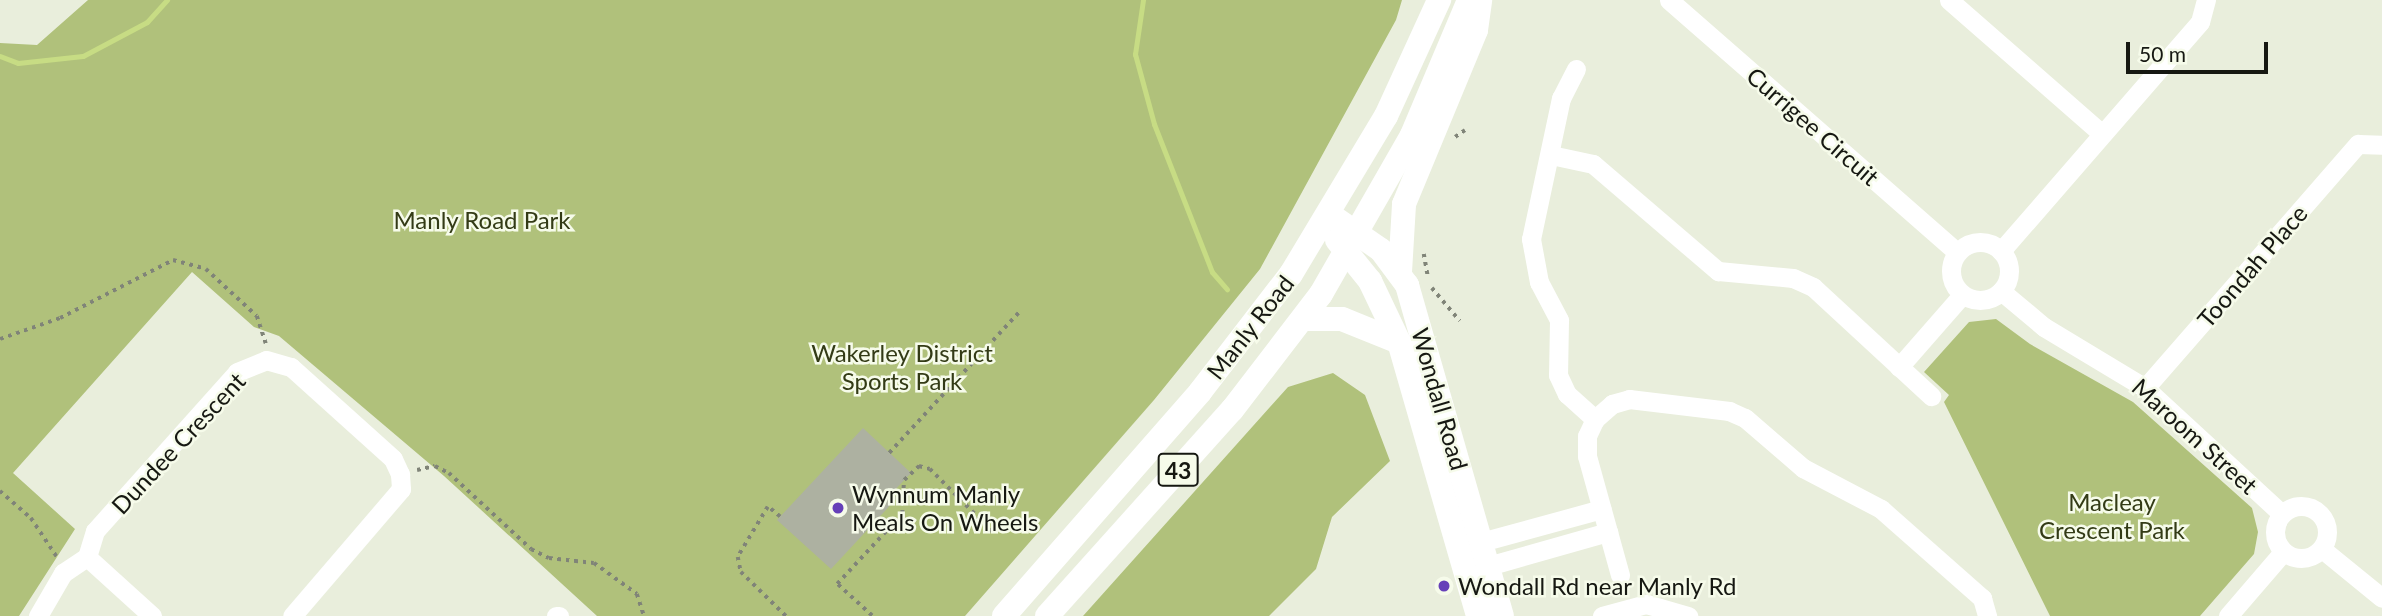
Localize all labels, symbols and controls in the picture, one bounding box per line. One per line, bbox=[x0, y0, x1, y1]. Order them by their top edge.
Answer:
scale bar bbox=[2130, 28, 2272, 72]
text: 50 m bbox=[2139, 41, 2186, 66]
street label: Currigee Circuit bbox=[1741, 61, 1885, 191]
street label: Toondah Place bbox=[2191, 199, 2313, 333]
park label: Manly Road Park bbox=[393, 206, 571, 234]
street label: Manly Road bbox=[1200, 269, 1300, 385]
street label: Wondall Road bbox=[1406, 325, 1474, 473]
park label: Wakerley District Sports Park bbox=[811, 339, 993, 395]
street label: Dundee Crescent bbox=[105, 366, 251, 520]
street label: Maroom Street bbox=[2127, 372, 2263, 500]
road number: 43 bbox=[1157, 450, 1199, 490]
place label: Wynnum Manly Meals On Wheels bbox=[852, 480, 1039, 536]
park label: Macleay Crescent Park bbox=[2039, 488, 2185, 544]
marker: Wynnum Manly Meals On Wheels bbox=[830, 500, 846, 516]
place label: Wondall Rd near Manly Rd bbox=[1458, 572, 1737, 600]
marker: Wondall Rd near Manly Rd bbox=[1436, 578, 1452, 594]

